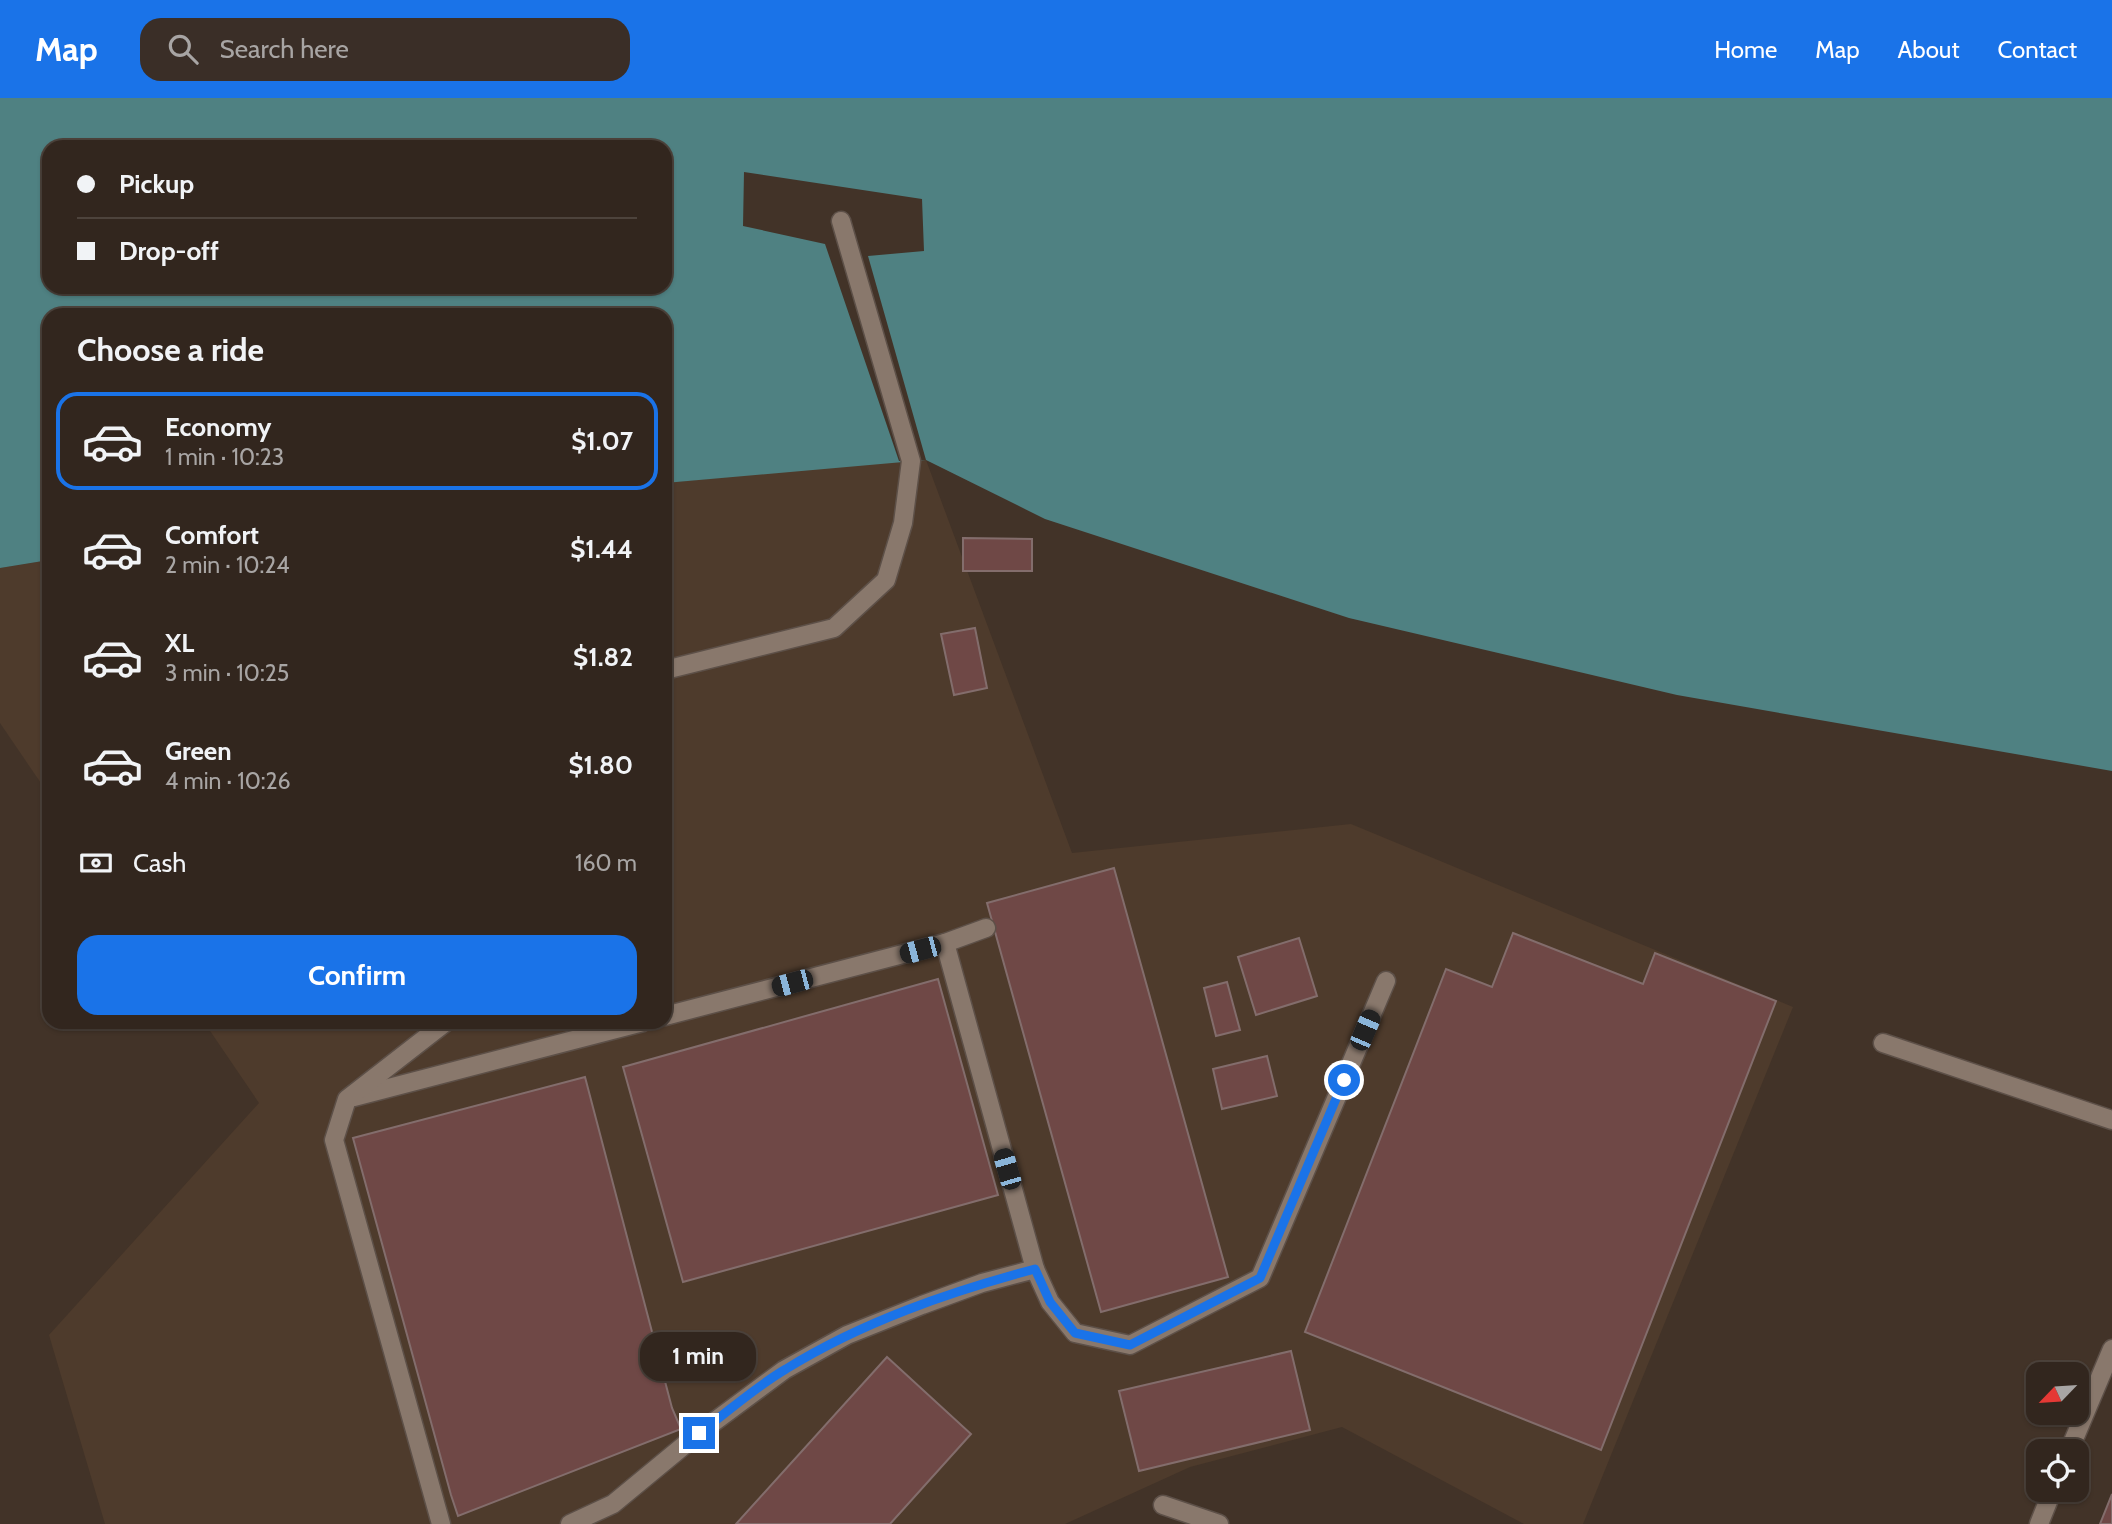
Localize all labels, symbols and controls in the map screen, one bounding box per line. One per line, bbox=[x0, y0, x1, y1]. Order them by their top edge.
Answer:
search box bbox=[140, 18, 630, 81]
text: Map bbox=[35, 29, 98, 69]
icon: search bbox=[164, 30, 202, 68]
text: Search here bbox=[220, 33, 349, 65]
text: Home bbox=[1714, 35, 1777, 64]
text: Map bbox=[1815, 35, 1860, 64]
text: About bbox=[1898, 35, 1960, 64]
text: Contact bbox=[1998, 35, 2077, 64]
text: Pickup bbox=[119, 168, 194, 200]
text: Drop-off bbox=[119, 235, 219, 267]
text: Choose a ride bbox=[77, 330, 264, 369]
icon: car bbox=[81, 410, 144, 473]
text: Economy bbox=[165, 411, 271, 443]
text: $1.07 bbox=[571, 425, 633, 457]
text: 1 min · 10:23 bbox=[165, 443, 284, 471]
icon: car bbox=[81, 518, 144, 581]
text: Comfort bbox=[165, 519, 259, 551]
text: $1.44 bbox=[570, 533, 633, 565]
text: 2 min · 10:24 bbox=[165, 551, 290, 579]
icon: car bbox=[81, 626, 144, 689]
text: XL bbox=[165, 627, 194, 659]
text: $1.82 bbox=[573, 641, 633, 673]
text: 3 min · 10:25 bbox=[165, 659, 289, 687]
icon: car bbox=[81, 734, 144, 797]
text: Green bbox=[165, 735, 232, 767]
text: $1.80 bbox=[568, 749, 633, 781]
text: 4 min · 10:26 bbox=[165, 767, 291, 795]
icon: cash bbox=[77, 844, 115, 882]
text: Cash bbox=[133, 847, 186, 879]
text: 160 m bbox=[575, 849, 637, 877]
car bbox=[897, 934, 944, 966]
button: Confirm bbox=[77, 935, 637, 1015]
car bbox=[769, 967, 816, 999]
car bbox=[1348, 1007, 1383, 1053]
route start bbox=[1328, 1064, 1360, 1096]
car bbox=[992, 1146, 1023, 1192]
callout: 1 min bbox=[641, 1332, 757, 1380]
text: 1 min bbox=[672, 1342, 724, 1370]
north arrow bbox=[2026, 1362, 2090, 1424]
map controls bbox=[2026, 1362, 2089, 1502]
route end bbox=[683, 1417, 715, 1449]
button: locate bbox=[2026, 1439, 2089, 1502]

